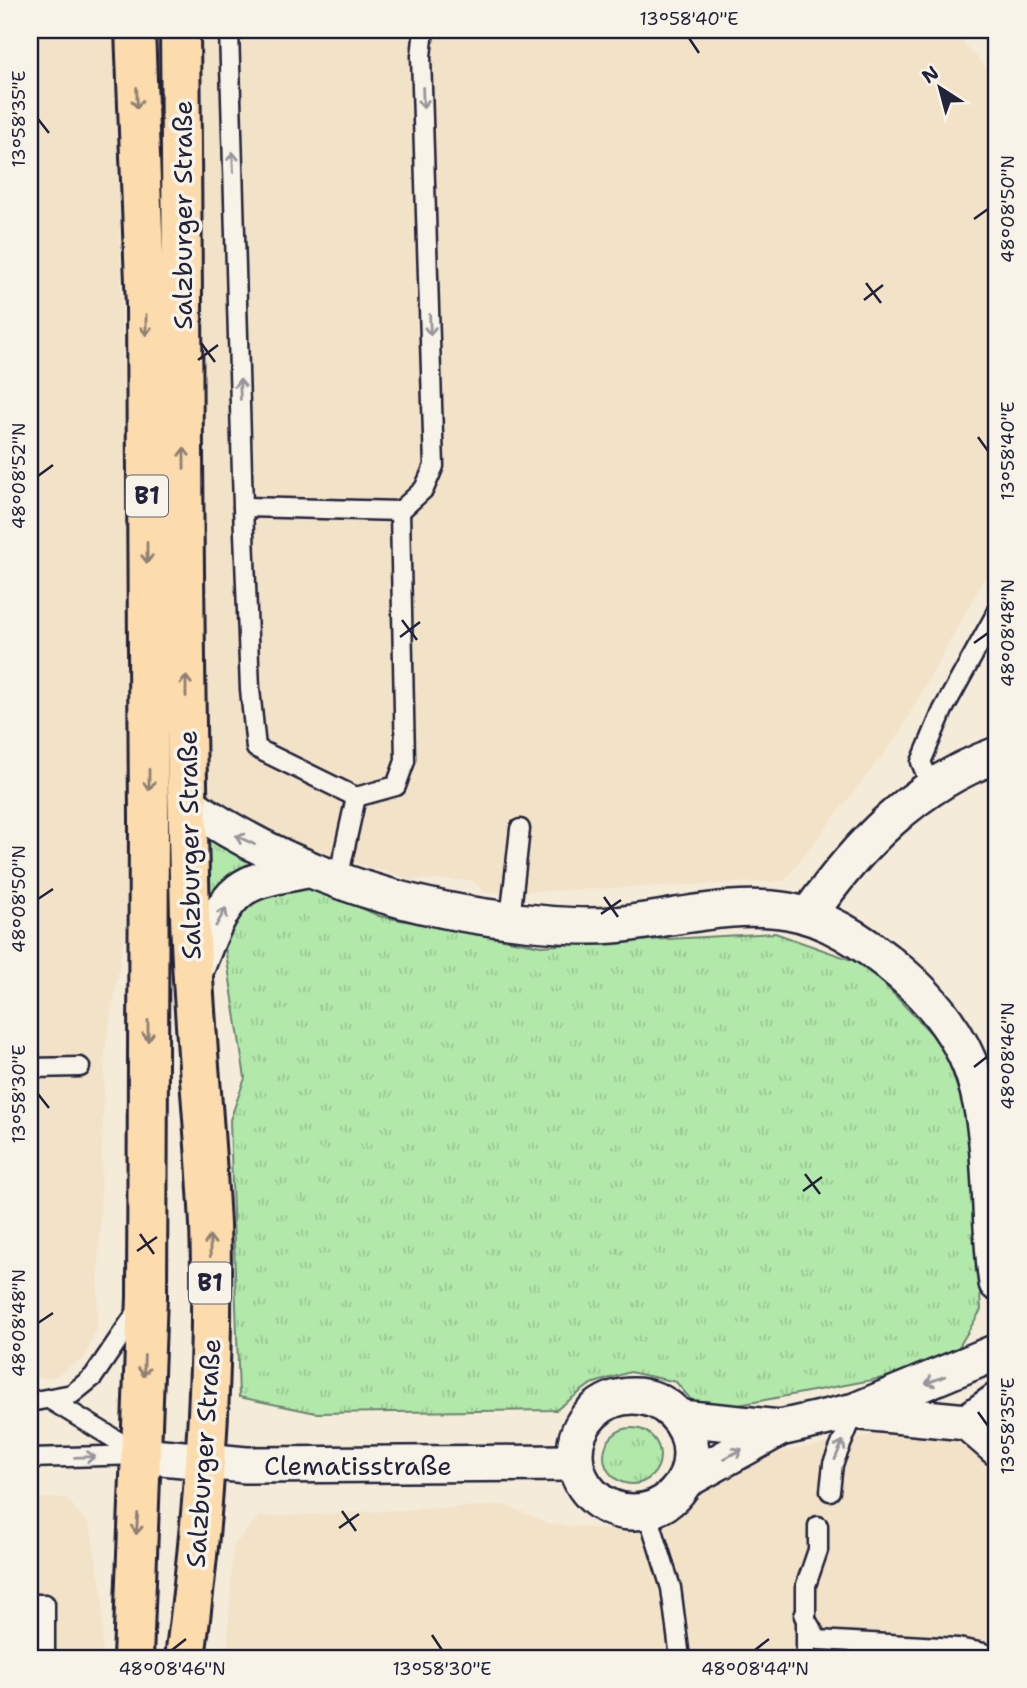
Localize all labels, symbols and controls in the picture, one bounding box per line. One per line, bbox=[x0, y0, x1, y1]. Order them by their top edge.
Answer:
text: 13°58'40"E bbox=[639, 7, 739, 31]
north arrow bbox=[904, 52, 974, 122]
text: N bbox=[917, 60, 944, 89]
text: 13°58'35"E bbox=[7, 70, 31, 168]
one-way arrow bbox=[131, 86, 144, 109]
one-way arrow bbox=[416, 86, 429, 109]
street label: Salzburger Straße bbox=[165, 100, 200, 330]
one-way arrow bbox=[226, 151, 239, 174]
text: 48°08'50"N bbox=[996, 155, 1020, 263]
one-way arrow bbox=[139, 314, 153, 337]
one-way arrow bbox=[423, 314, 436, 337]
one-way arrow bbox=[233, 378, 246, 401]
text: 13°58'40"E bbox=[996, 401, 1020, 501]
text: 48°08'52"N bbox=[7, 423, 31, 529]
one-way arrow bbox=[177, 447, 191, 470]
road number: B1 bbox=[126, 476, 168, 516]
one-way arrow bbox=[140, 541, 154, 564]
text: 48°08'48"N bbox=[996, 579, 1020, 687]
one-way arrow bbox=[179, 675, 193, 698]
street label: Salzburger Straße bbox=[169, 730, 209, 960]
one-way arrow bbox=[142, 769, 156, 792]
one-way arrow bbox=[235, 833, 256, 846]
text: 48°08'50"N bbox=[7, 845, 31, 953]
one-way arrow bbox=[215, 907, 228, 928]
text: 48°08'46"N bbox=[996, 1002, 1020, 1110]
one-way arrow bbox=[141, 1020, 155, 1043]
text: 13°58'30"E bbox=[7, 1044, 31, 1144]
one-way arrow bbox=[203, 1235, 217, 1258]
road number: B1 bbox=[189, 1262, 231, 1303]
text: 48°08'48"N bbox=[7, 1269, 31, 1377]
street label: Salzburger Straße bbox=[178, 1337, 228, 1569]
one-way arrow bbox=[138, 1354, 151, 1377]
one-way arrow bbox=[925, 1374, 946, 1387]
text: 13°58'35"E bbox=[996, 1377, 1020, 1475]
one-way arrow bbox=[833, 1440, 846, 1461]
one-way arrow bbox=[722, 1447, 743, 1460]
street label: Clematisstraße bbox=[264, 1448, 452, 1483]
one-way arrow bbox=[74, 1450, 97, 1463]
one-way arrow bbox=[130, 1512, 143, 1534]
text: 48°08'46"N bbox=[118, 1657, 226, 1681]
text: 13°58'30"E bbox=[392, 1657, 492, 1681]
text: 48°08'44"N bbox=[701, 1657, 809, 1681]

